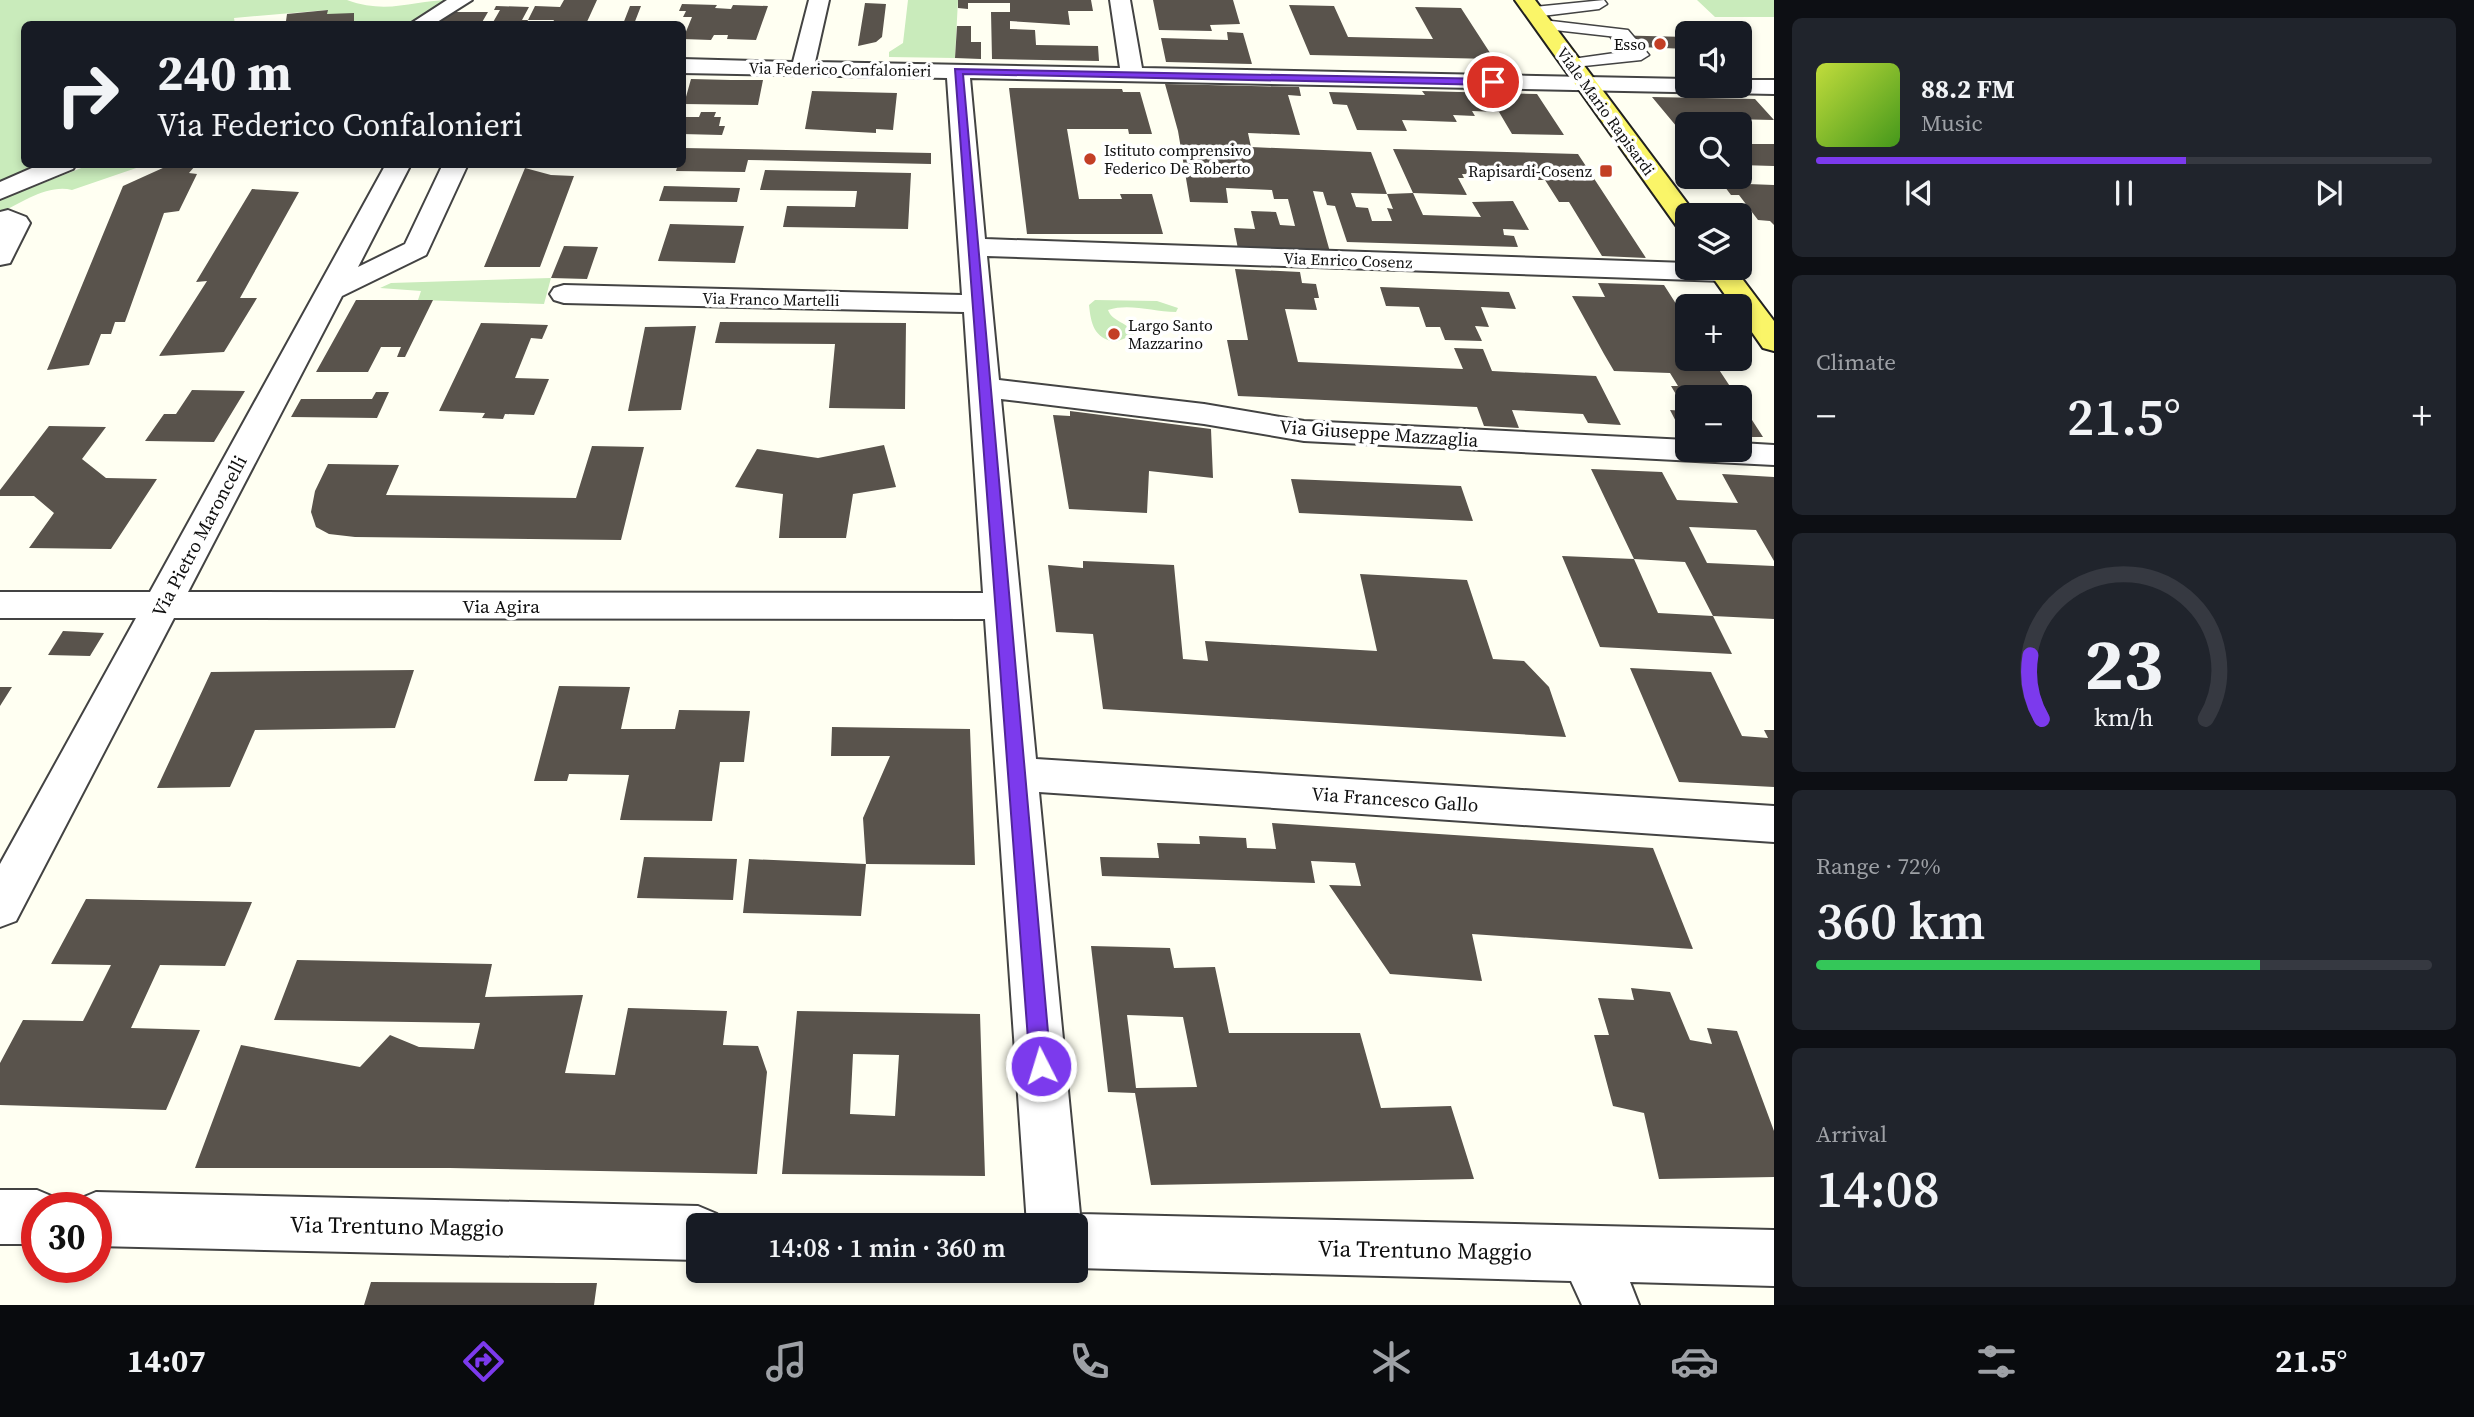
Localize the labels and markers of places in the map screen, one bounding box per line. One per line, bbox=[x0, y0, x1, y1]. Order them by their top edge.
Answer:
place label: Esso bbox=[1614, 33, 1646, 55]
marker: Esso bbox=[1652, 36, 1668, 52]
pin bbox=[1463, 52, 1523, 112]
place label: Istituto comprensivo Federico De Roberto bbox=[1104, 139, 1252, 179]
marker: Istituto comprensivo Federico De Roberto bbox=[1082, 151, 1098, 167]
place label: Rapisardi-Cosenz bbox=[1468, 160, 1592, 182]
marker: Rapisardi-Cosenz bbox=[1598, 163, 1614, 179]
place label: Largo Santo Mazzarino bbox=[1128, 314, 1213, 354]
marker: Largo Santo Mazzarino bbox=[1106, 326, 1122, 342]

